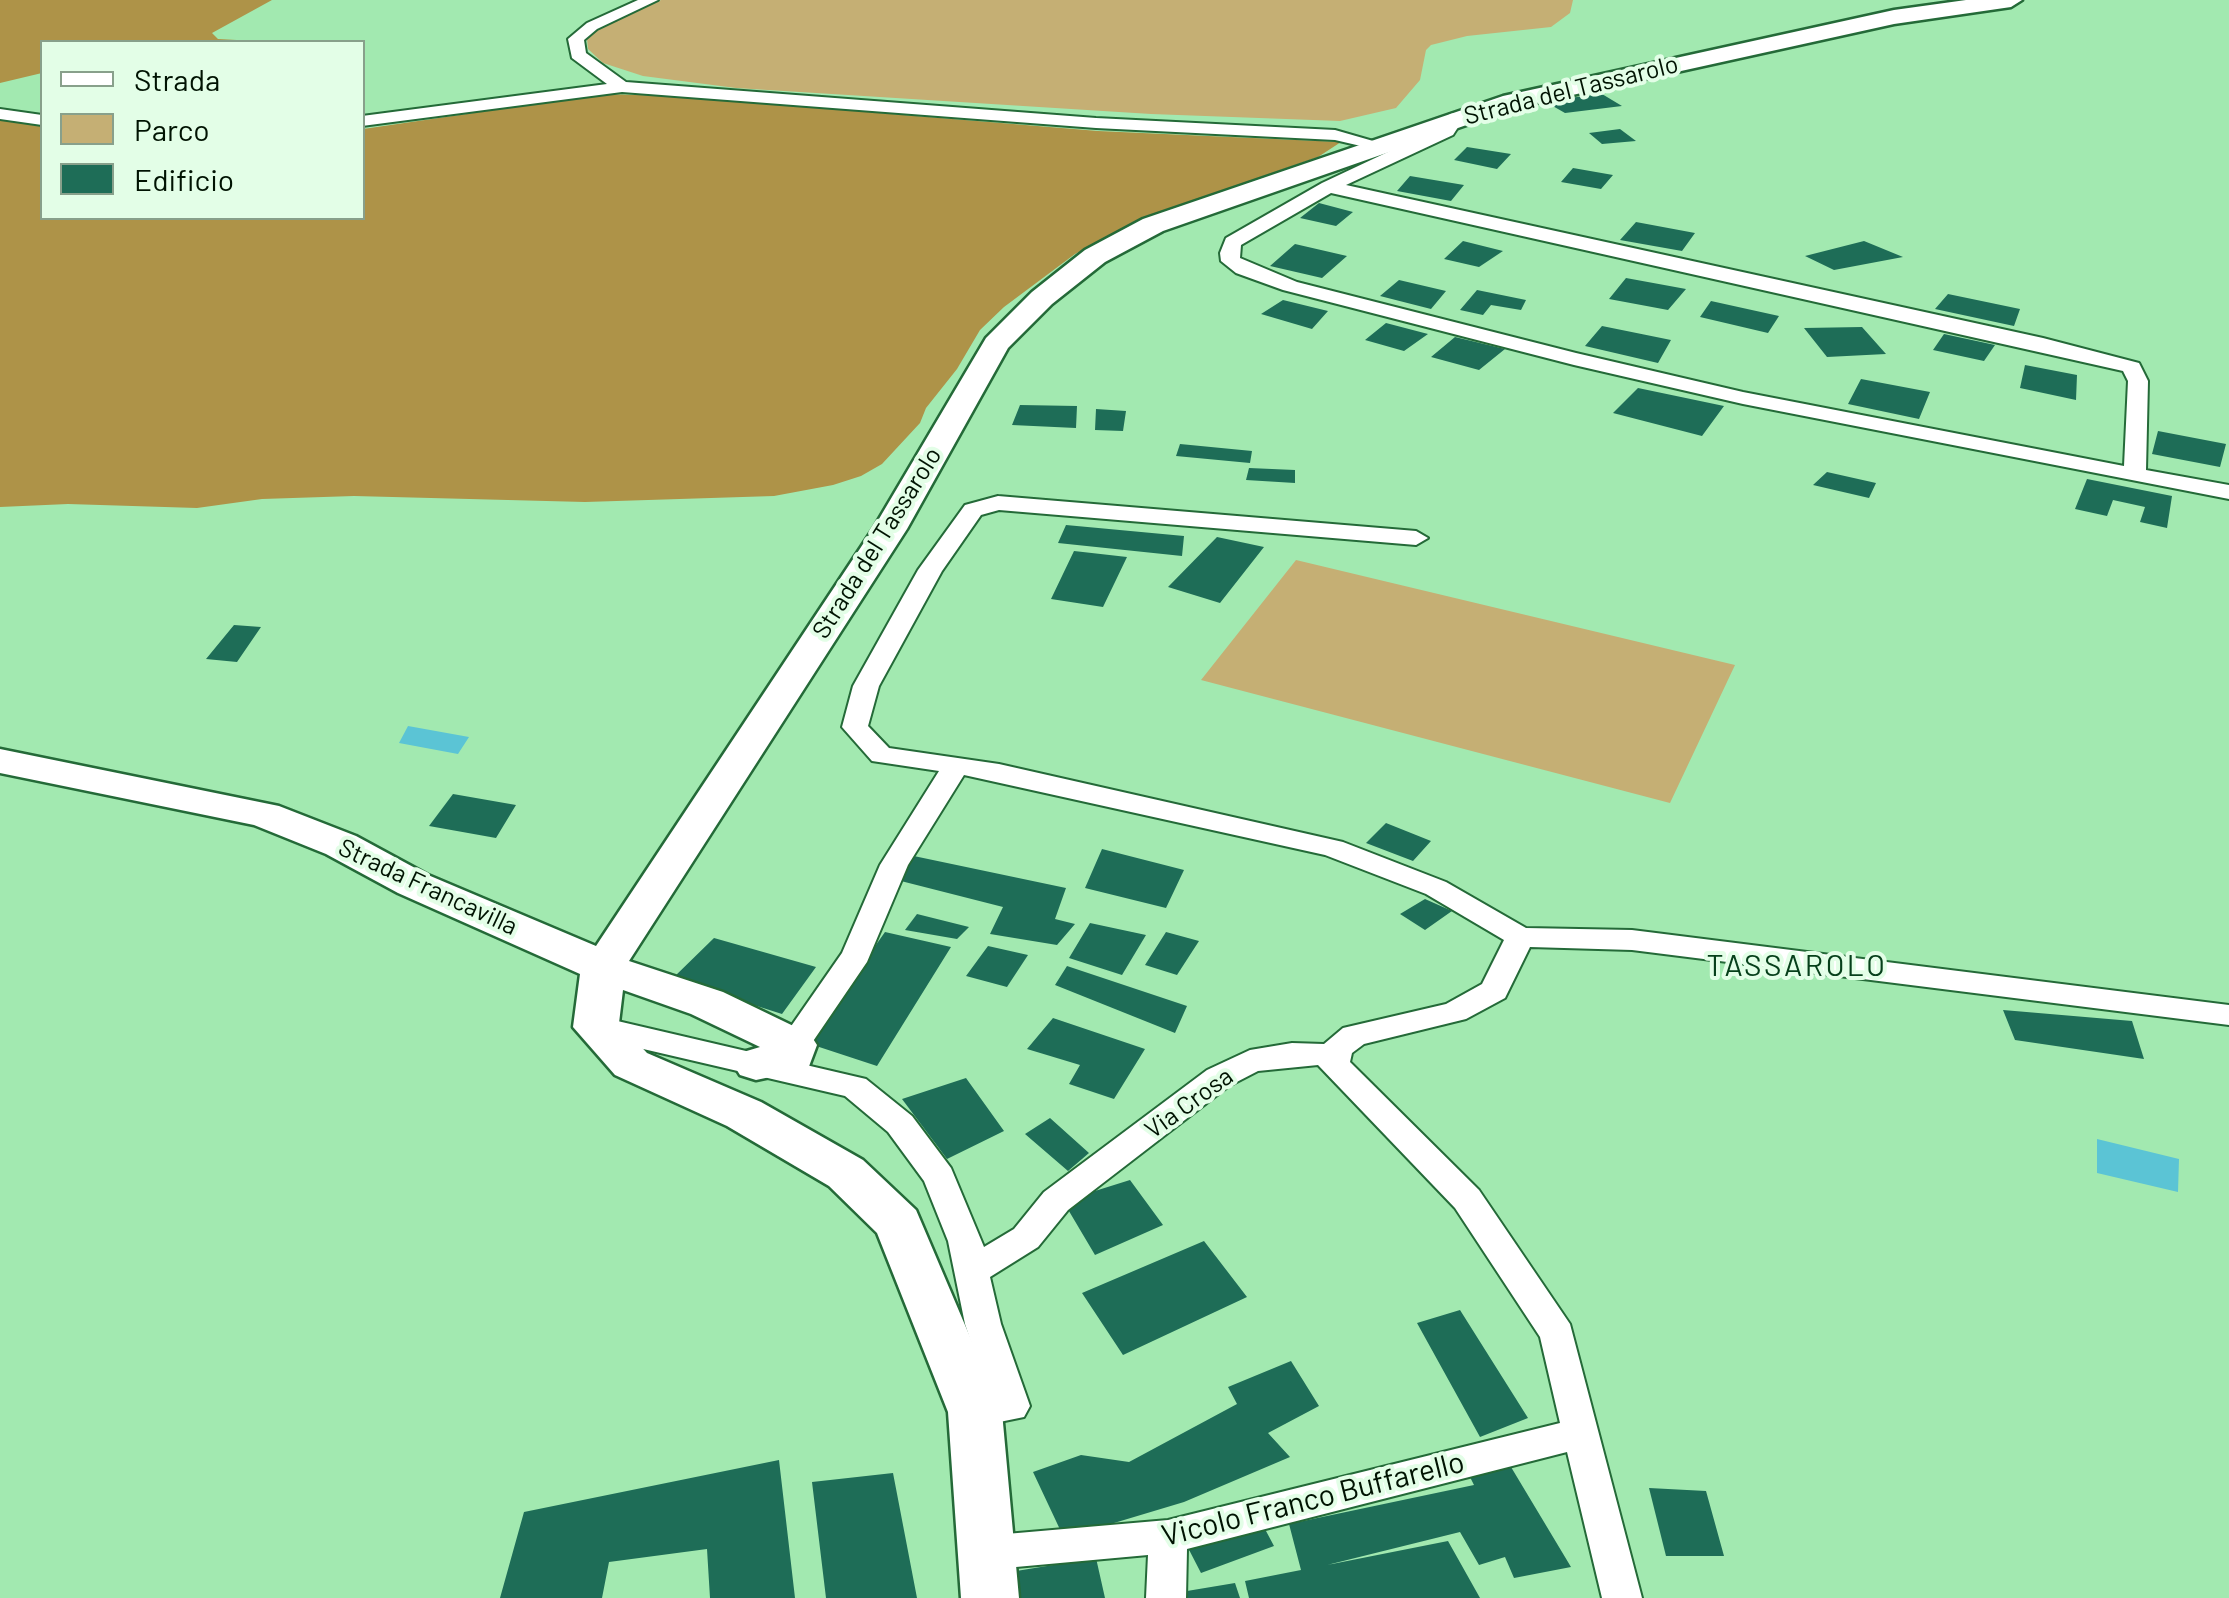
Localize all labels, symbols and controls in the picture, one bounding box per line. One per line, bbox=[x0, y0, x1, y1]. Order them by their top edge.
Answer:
legend bbox=[40, 40, 365, 220]
street label: Strada del Tassarolo bbox=[1461, 49, 1681, 131]
text: Strada bbox=[134, 61, 220, 97]
text: Parco bbox=[134, 111, 210, 147]
text: Edificio bbox=[134, 161, 234, 197]
street label: Strada del Tassarolo bbox=[806, 442, 948, 644]
street label: Strada Francavilla bbox=[334, 832, 522, 942]
district label: TASSAROLO bbox=[1707, 948, 1887, 984]
street label: Via Crosa bbox=[1139, 1061, 1239, 1145]
street label: Vicolo Franco Buffarello bbox=[1158, 1444, 1468, 1554]

